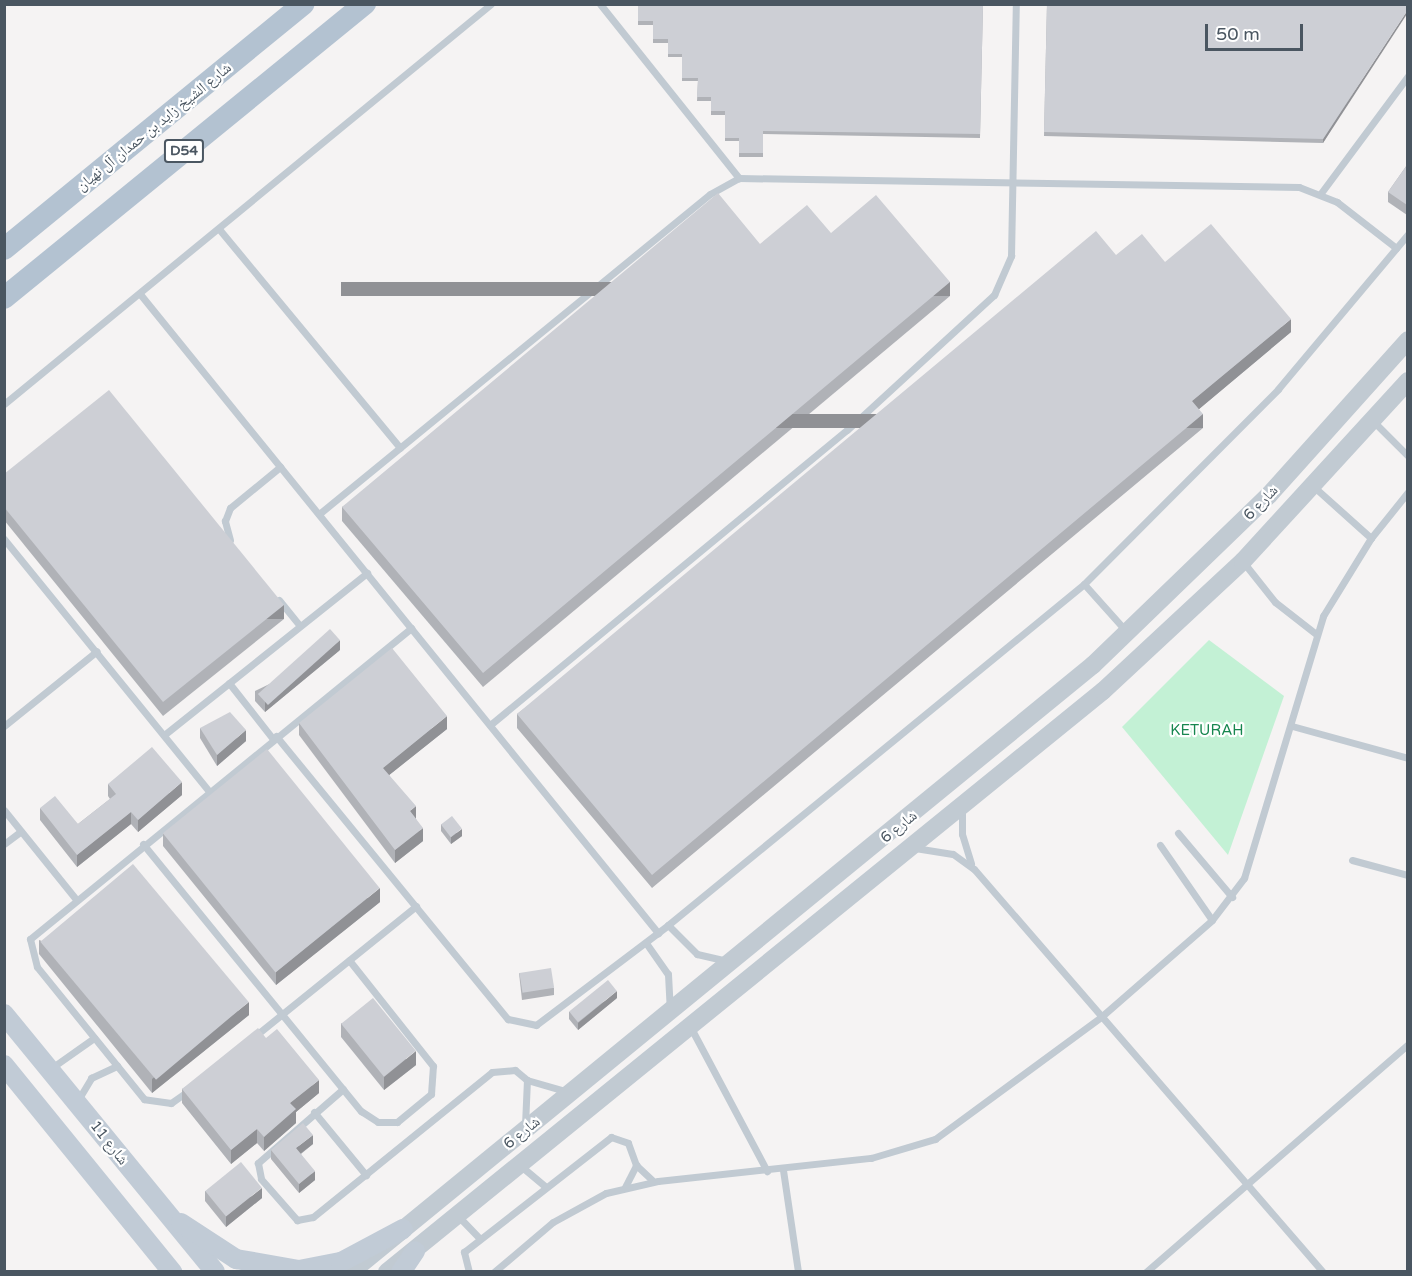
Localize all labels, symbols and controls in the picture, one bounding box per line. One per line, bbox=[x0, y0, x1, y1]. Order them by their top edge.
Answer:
scale bar bbox=[1208, 12, 1306, 50]
text: 50 m bbox=[1216, 23, 1260, 45]
street label: شارع الشيخ زايد بن حمدان آل نهيان bbox=[73, 59, 235, 195]
road number: D54 bbox=[163, 140, 205, 162]
street label: شارع 6 bbox=[1240, 482, 1282, 524]
park label: KETURAH bbox=[1170, 722, 1244, 740]
street label: شارع 6 bbox=[877, 807, 921, 847]
street label: شارع 6 bbox=[500, 1113, 544, 1153]
street label: شارع 11 bbox=[86, 1117, 132, 1169]

